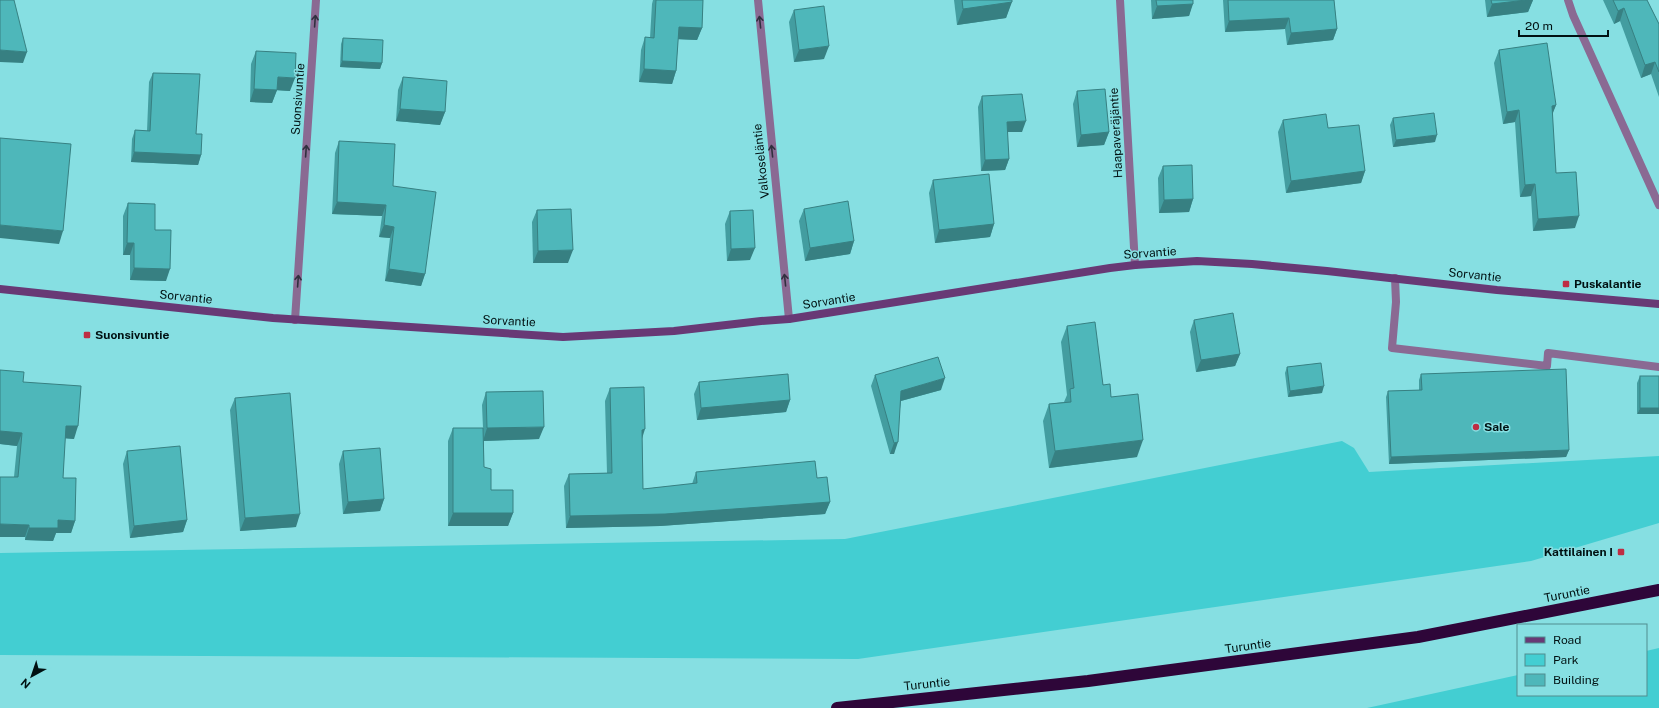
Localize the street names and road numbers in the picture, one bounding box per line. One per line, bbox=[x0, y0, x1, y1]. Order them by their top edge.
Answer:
street label: Suonsivuntie bbox=[289, 62, 308, 135]
street label: Haapaveräjäntie bbox=[1107, 87, 1125, 179]
street label: Valkoseläntie bbox=[750, 123, 772, 199]
street label: Sorvantie bbox=[1123, 244, 1177, 262]
street label: Sorvantie bbox=[1448, 265, 1502, 285]
street label: Sorvantie bbox=[159, 287, 213, 307]
street label: Sorvantie bbox=[802, 290, 857, 312]
street label: Sorvantie bbox=[482, 313, 536, 329]
street label: Turuntie bbox=[1543, 583, 1591, 605]
street label: Turuntie bbox=[1224, 636, 1272, 656]
street label: Turuntie bbox=[903, 675, 951, 693]

